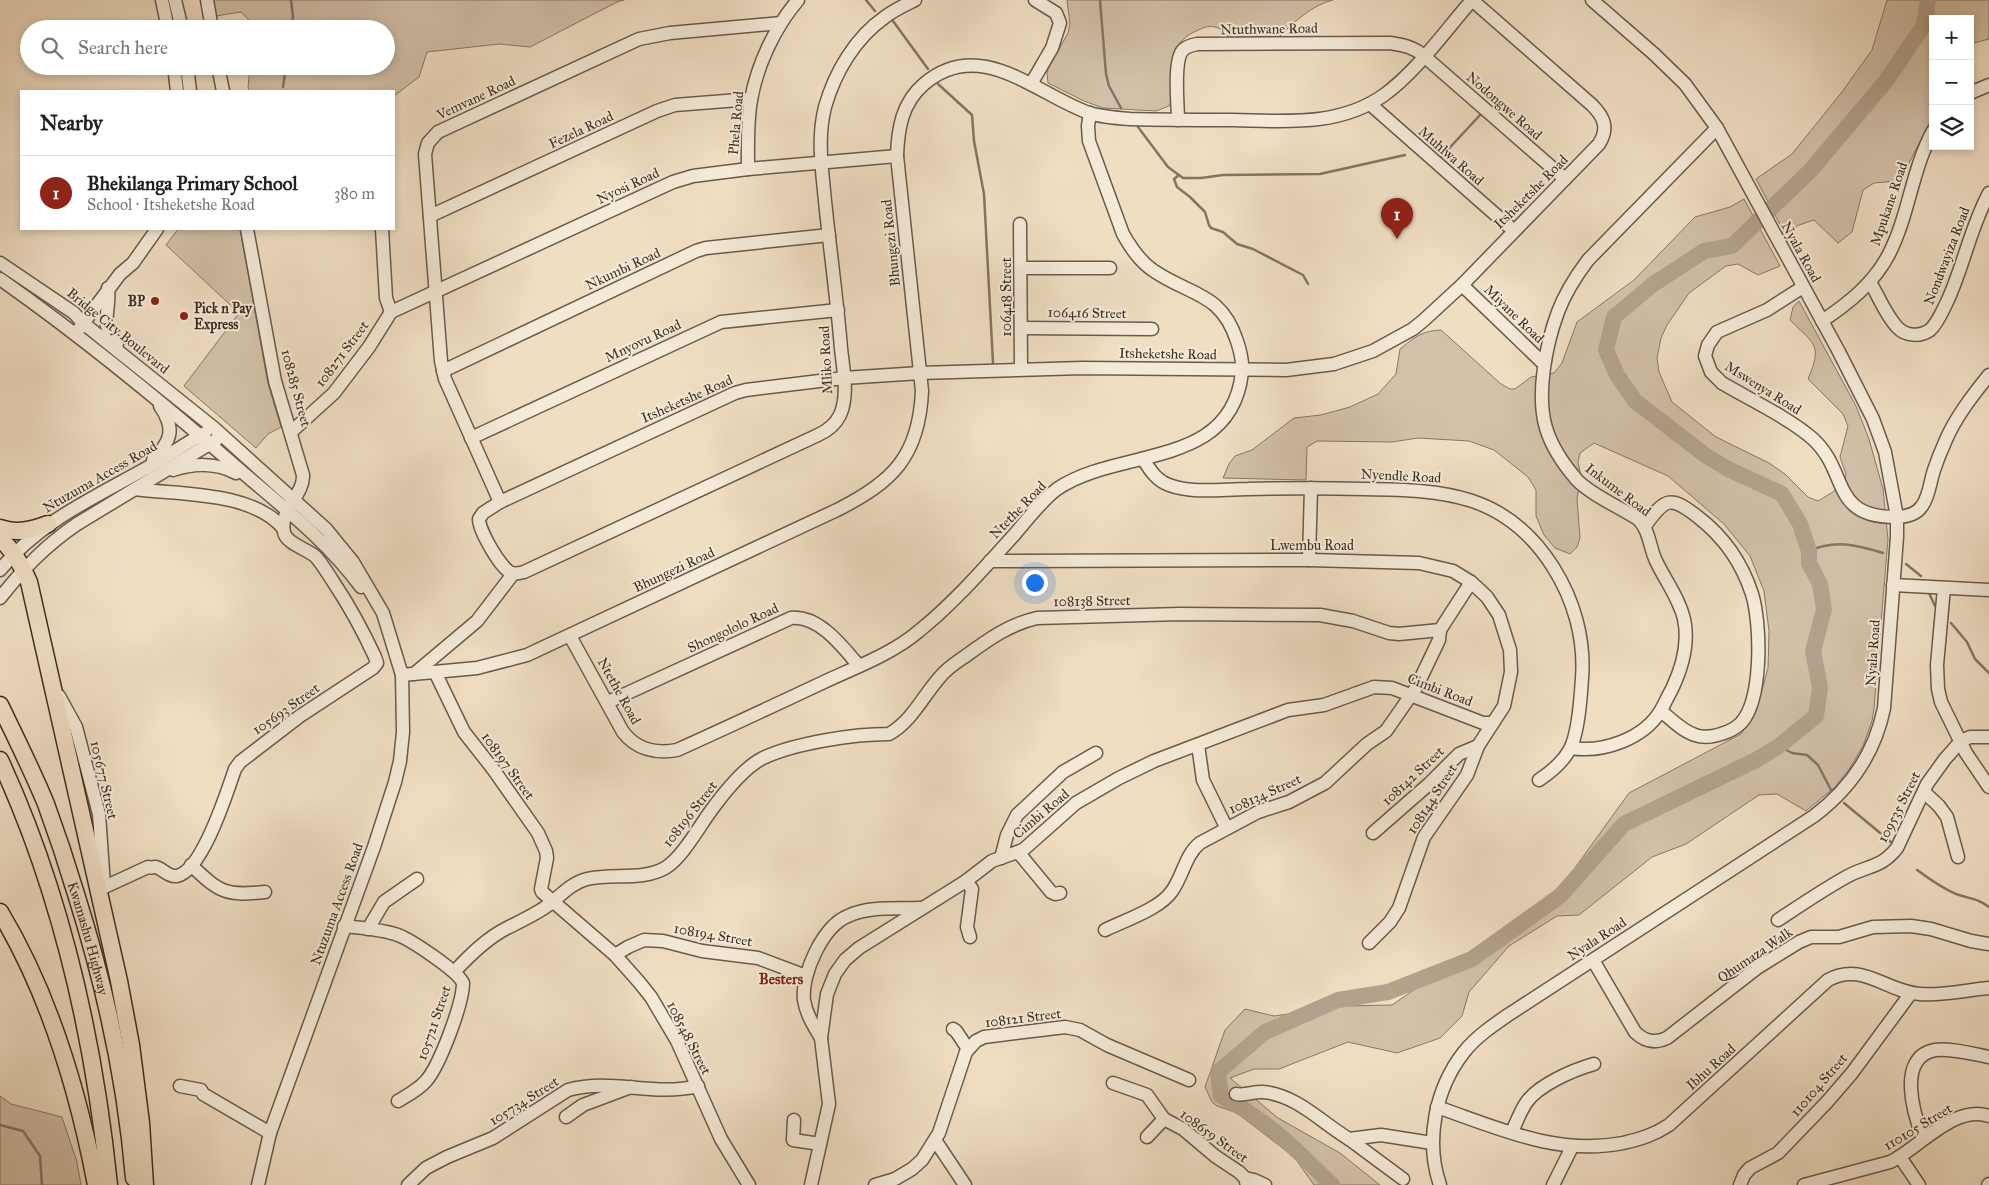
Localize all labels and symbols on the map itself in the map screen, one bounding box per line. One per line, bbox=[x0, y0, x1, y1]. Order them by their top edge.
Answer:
street label: Ntuthwane Road bbox=[1220, 20, 1318, 38]
street label: Nodongwe Road bbox=[1463, 68, 1545, 144]
street label: Vemvane Road bbox=[433, 72, 518, 124]
street label: Phela Road bbox=[725, 90, 747, 156]
street label: Fezela Road bbox=[546, 108, 616, 152]
street label: Muhlwa Road bbox=[1415, 123, 1487, 189]
street label: Itsheketshe Road bbox=[1490, 151, 1572, 233]
street label: Mpukane Road bbox=[1867, 160, 1911, 248]
street label: Nyosi Road bbox=[594, 164, 662, 208]
pin: 1 bbox=[1381, 198, 1413, 239]
street label: Bhungezi Road bbox=[878, 199, 904, 287]
street label: Nondwayiza Road bbox=[1920, 204, 1974, 308]
street label: Nyala Road bbox=[1777, 219, 1825, 285]
street label: Nkumbi Road bbox=[583, 244, 663, 294]
street label: 106418 Street bbox=[998, 257, 1015, 337]
street label: Miyane Road bbox=[1480, 281, 1548, 347]
street label: Bridge City Boulevard bbox=[63, 285, 173, 377]
place label: BP bbox=[128, 293, 145, 310]
marker: BP bbox=[149, 295, 161, 307]
place label: Pick n Pay Express bbox=[194, 300, 253, 334]
street label: 106416 Street bbox=[1047, 304, 1127, 322]
marker: Pick n Pay Express bbox=[178, 310, 190, 322]
street label: Mnyovu Road bbox=[602, 316, 684, 366]
street label: 108271 Street bbox=[312, 318, 372, 390]
street label: Mliko Road bbox=[816, 325, 836, 395]
street label: Itsheketshe Road bbox=[1119, 345, 1217, 363]
street label: 108285 Street bbox=[277, 347, 315, 429]
street label: Mswenya Road bbox=[1722, 358, 1804, 418]
street label: Itsheketshe Road bbox=[639, 371, 735, 427]
street label: Ntuzuma Access Road bbox=[40, 437, 160, 517]
street label: Inkume Road bbox=[1582, 460, 1654, 520]
street label: Nyendle Road bbox=[1360, 465, 1442, 487]
street label: Ntethe Road bbox=[986, 478, 1050, 542]
street label: Lwembu Road bbox=[1270, 537, 1354, 554]
street label: Bhungezi Road bbox=[631, 544, 717, 596]
your location bbox=[1022, 570, 1048, 596]
street label: 108138 Street bbox=[1053, 592, 1131, 610]
street label: Shongololo Road bbox=[685, 599, 781, 657]
street label: Nyala Road bbox=[1862, 619, 1884, 687]
street label: Ntethe Road bbox=[594, 655, 644, 727]
street label: Cimbi Road bbox=[1405, 670, 1475, 710]
street label: 105693 Street bbox=[249, 680, 323, 738]
street label: 108197 Street bbox=[478, 729, 538, 803]
street label: 105677 Street bbox=[87, 739, 121, 821]
street label: 108142 Street bbox=[1378, 743, 1448, 809]
street label: 108144 Street bbox=[1403, 761, 1461, 837]
street label: 109535 Street bbox=[1874, 769, 1924, 845]
street label: 108134 Street bbox=[1226, 770, 1304, 818]
street label: 108196 Street bbox=[659, 778, 721, 850]
street label: Cimbi Road bbox=[1009, 785, 1073, 843]
street label: Ntuzuma Access Road bbox=[307, 841, 367, 967]
street label: Kwamashu Highway bbox=[64, 879, 112, 997]
street label: Nyala Road bbox=[1564, 914, 1630, 964]
street label: 108194 Street bbox=[672, 920, 754, 950]
street label: Qhumaza Walk bbox=[1714, 923, 1796, 986]
district label: Besters bbox=[759, 970, 804, 988]
street label: 105721 Street bbox=[413, 983, 455, 1063]
street label: 108548 Street bbox=[663, 998, 715, 1078]
street label: 108121 Street bbox=[984, 1005, 1062, 1031]
street label: Ibhu Road bbox=[1683, 1040, 1739, 1094]
street label: 110104 Street bbox=[1787, 1050, 1851, 1120]
street label: 105734 Street bbox=[486, 1073, 562, 1129]
street label: 110105 Street bbox=[1881, 1100, 1955, 1154]
street label: 108659 Street bbox=[1177, 1106, 1251, 1166]

